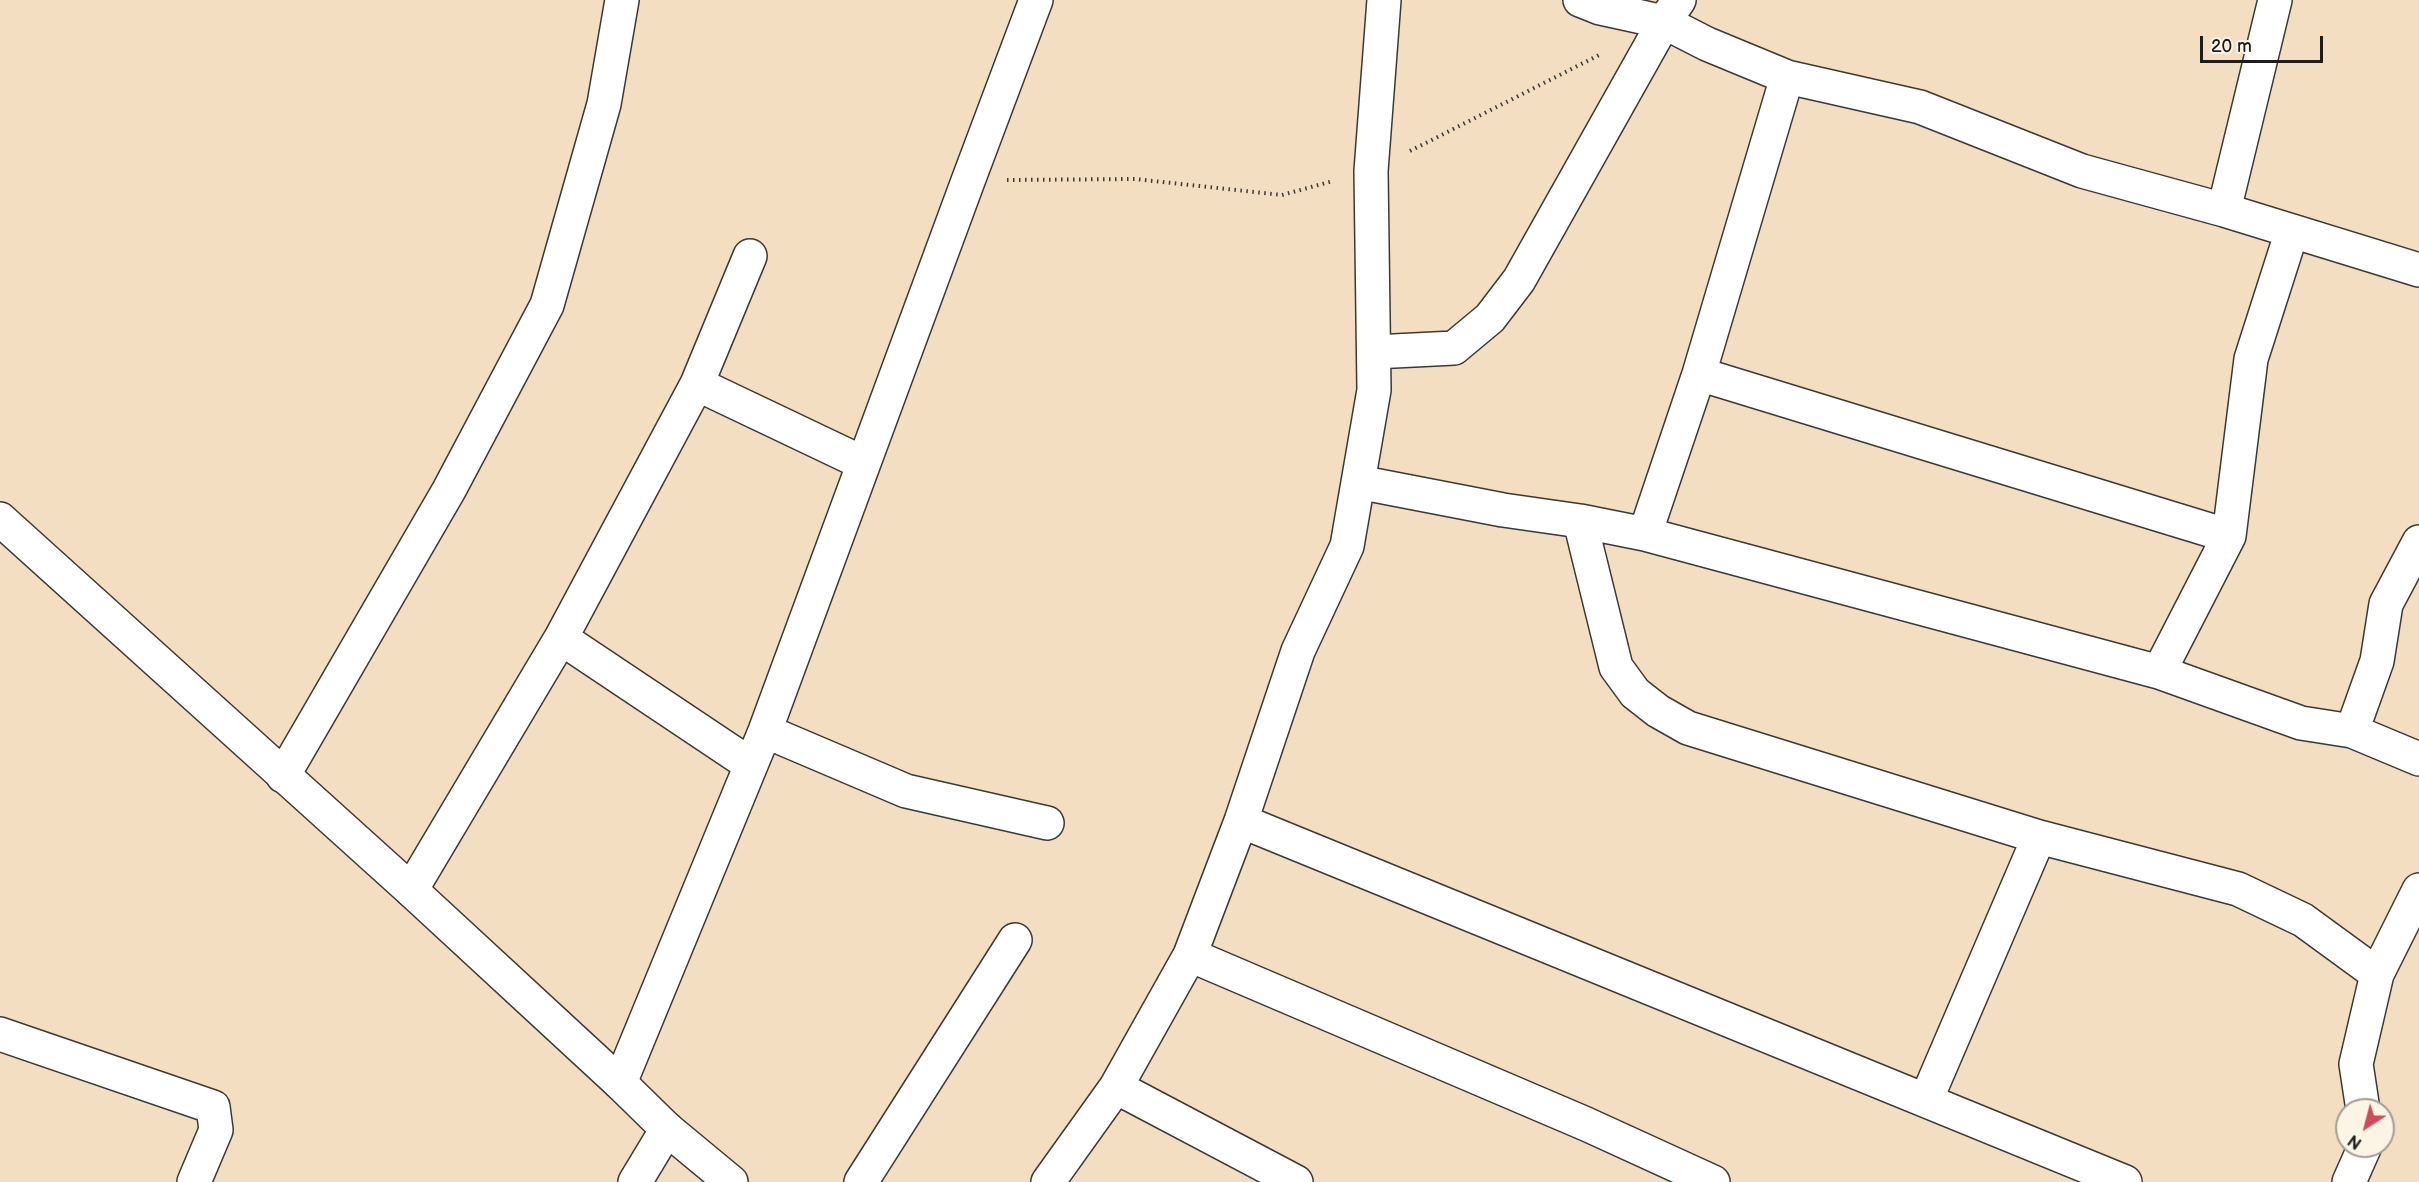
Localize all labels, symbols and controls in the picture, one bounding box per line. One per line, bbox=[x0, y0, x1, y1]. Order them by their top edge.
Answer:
scale bar bbox=[2203, 24, 2326, 62]
text: 20 m bbox=[2211, 36, 2252, 57]
north arrow bbox=[2335, 1098, 2395, 1158]
text: N bbox=[2345, 1130, 2366, 1153]

